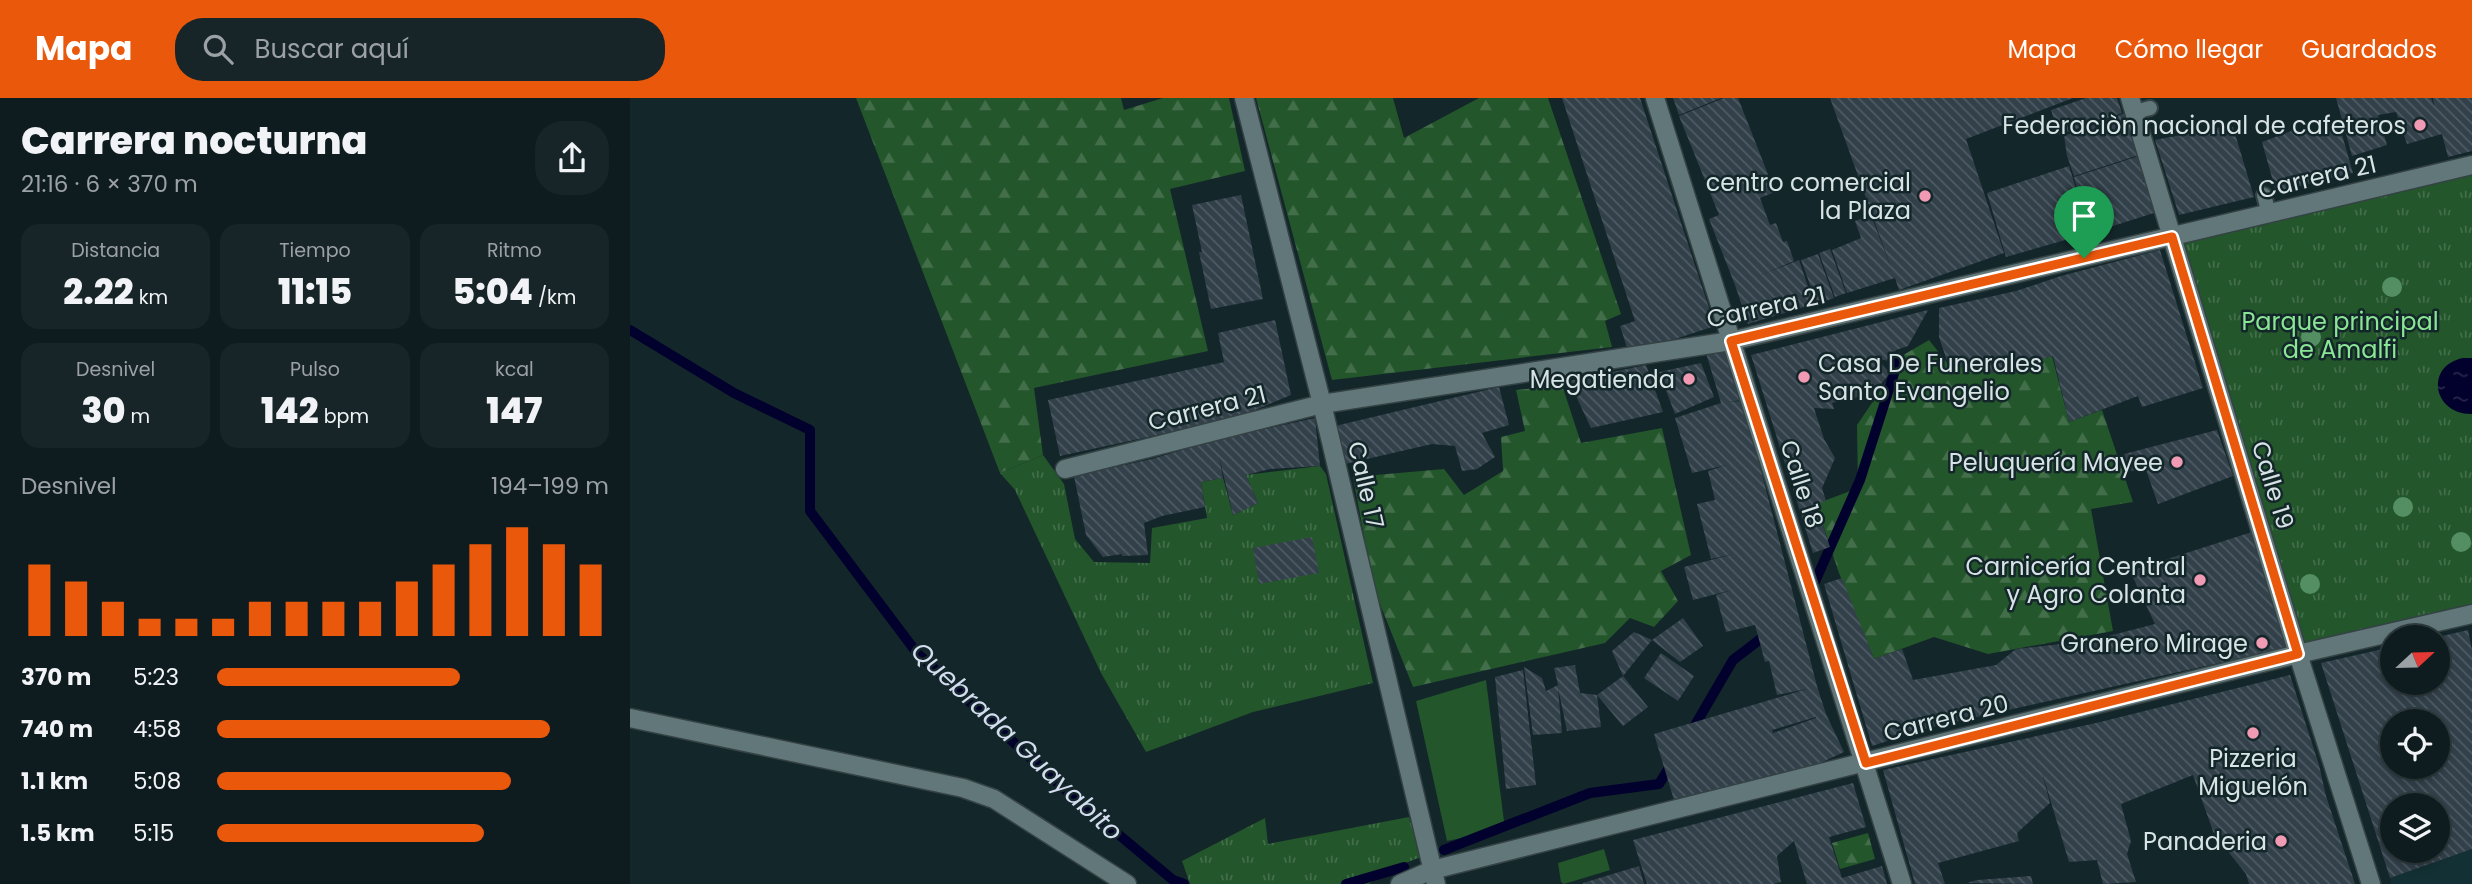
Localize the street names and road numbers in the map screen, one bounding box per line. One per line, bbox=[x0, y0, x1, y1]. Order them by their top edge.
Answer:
street label: Carrera 21 bbox=[2255, 147, 2379, 207]
street label: Carrera 21 bbox=[1704, 278, 1828, 336]
street label: Carrera 21 bbox=[1144, 377, 1270, 439]
street label: Calle 18 bbox=[1772, 436, 1832, 532]
street label: Calle 19 bbox=[2244, 437, 2302, 533]
street label: Calle 17 bbox=[1340, 438, 1392, 532]
street label: Carrera 20 bbox=[1880, 687, 2012, 749]

